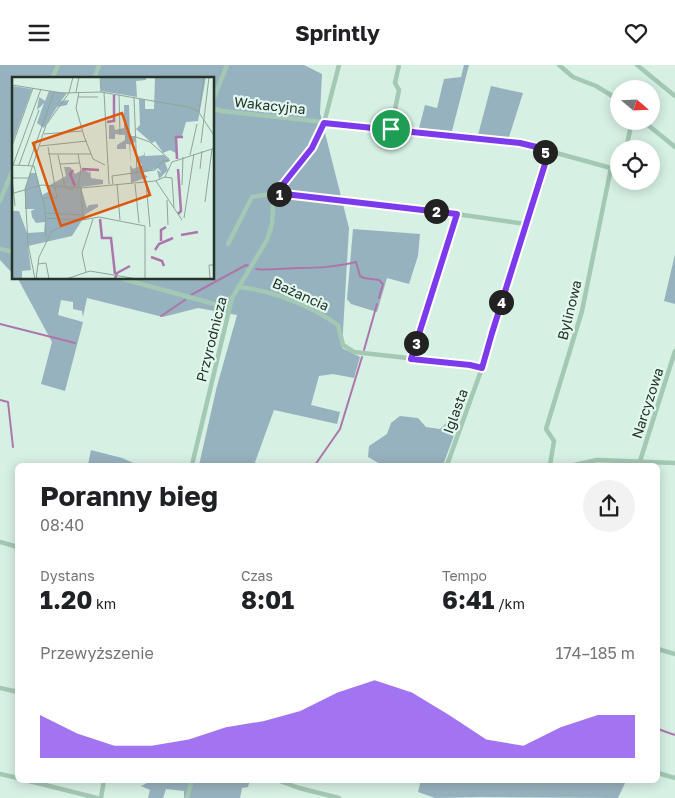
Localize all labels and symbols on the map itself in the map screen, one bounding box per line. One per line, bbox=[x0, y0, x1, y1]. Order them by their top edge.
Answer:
inset map bbox=[12, 77, 215, 280]
north arrow bbox=[610, 80, 660, 130]
street label: Wakacyjna bbox=[233, 93, 307, 117]
pin bbox=[370, 108, 412, 150]
pin: 5 bbox=[532, 139, 558, 165]
pin: 1 bbox=[266, 181, 292, 207]
pin: 2 bbox=[424, 199, 448, 223]
street label: Bażancia bbox=[270, 274, 332, 314]
street label: Bylinowa bbox=[553, 278, 585, 342]
pin: 4 bbox=[488, 289, 514, 315]
street label: Przyrodnicza bbox=[192, 295, 230, 383]
pin: 3 bbox=[404, 331, 428, 355]
street label: Narcyzowa bbox=[628, 365, 666, 441]
street label: Iglasta bbox=[439, 386, 471, 436]

